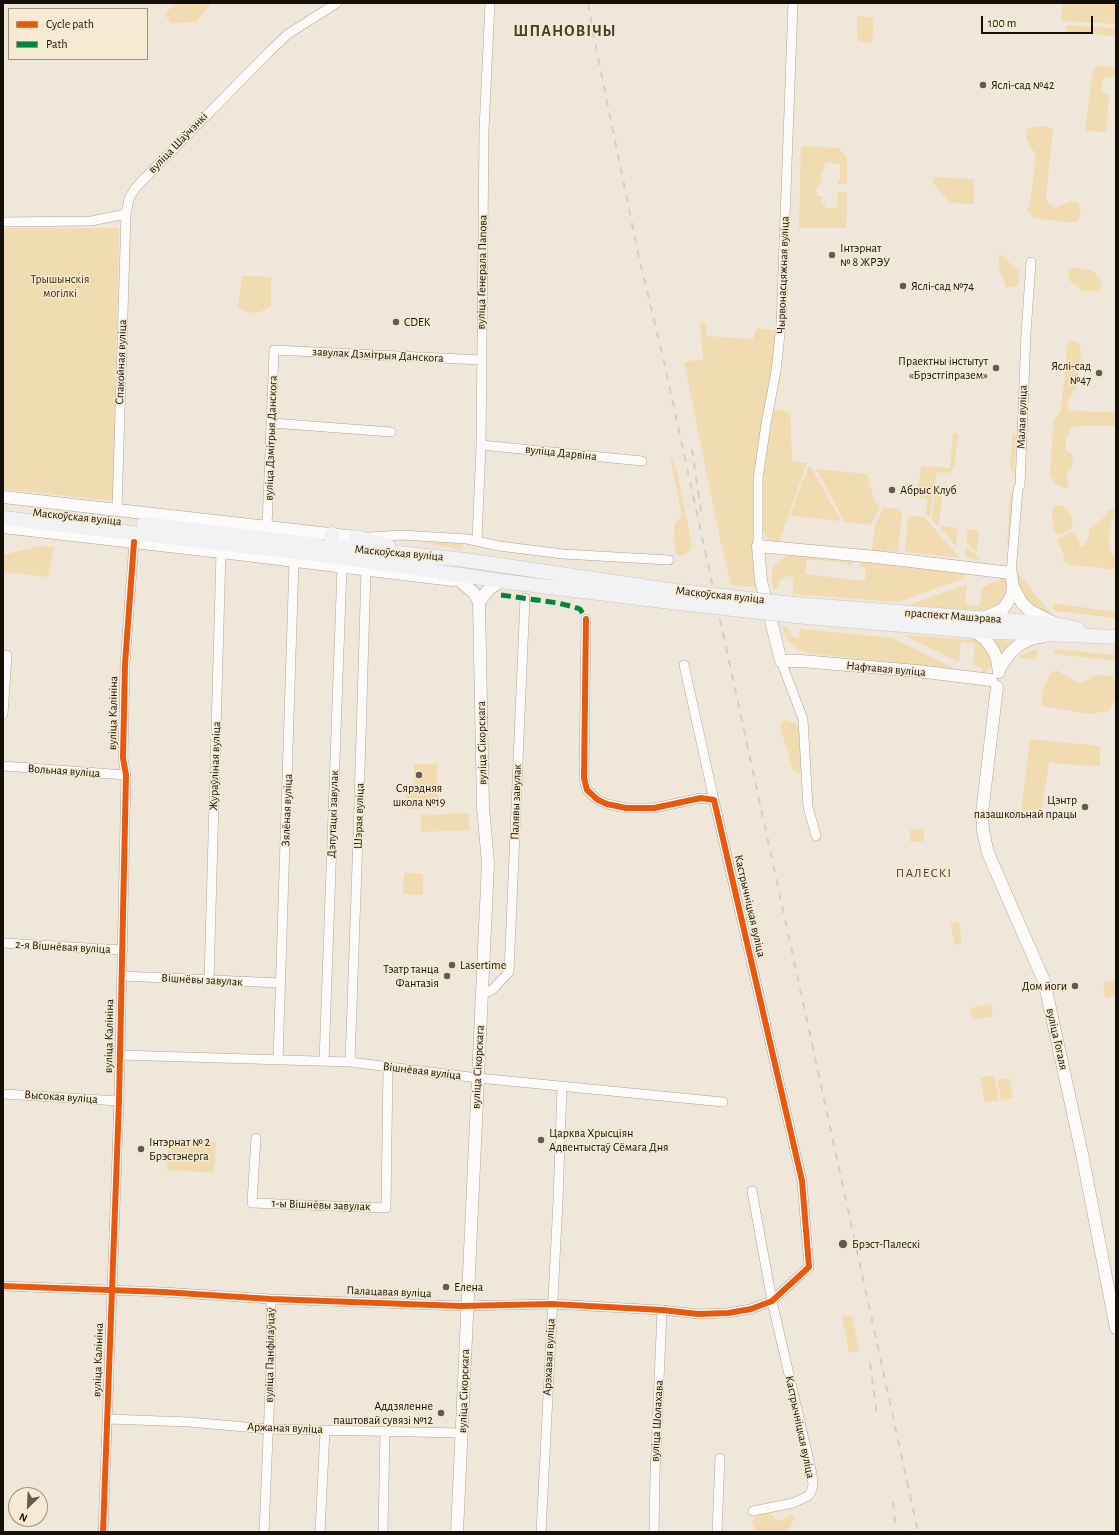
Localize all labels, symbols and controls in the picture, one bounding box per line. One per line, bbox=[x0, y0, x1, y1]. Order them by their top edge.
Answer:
legend bbox=[8, 8, 148, 60]
scale bar bbox=[983, 8, 1095, 34]
text: 100 m bbox=[988, 17, 1016, 29]
text: Cycle path bbox=[46, 18, 94, 30]
district label: ШПАНОВІЧЫ bbox=[513, 21, 617, 41]
text: Path bbox=[46, 38, 68, 50]
place label: Яслі-сад №42 bbox=[991, 78, 1055, 92]
marker: Яслі-сад №42 bbox=[978, 80, 988, 90]
street label: вуліца Шаўчэнкі bbox=[145, 109, 211, 177]
street label: вуліца Генерала Папова bbox=[474, 214, 490, 330]
street label: Чырвонасцяжная вуліца bbox=[774, 216, 792, 334]
place label: Інтэрнат № 8 ЖРЭУ bbox=[840, 241, 890, 269]
marker: Інтэрнат № 8 ЖРЭУ bbox=[827, 250, 837, 260]
park label: Трышынскія могілкі bbox=[31, 272, 89, 300]
place label: Яслі-сад №74 bbox=[911, 279, 974, 293]
marker: Яслі-сад №74 bbox=[898, 281, 908, 291]
place label: CDEK bbox=[404, 315, 430, 329]
marker: CDEK bbox=[391, 317, 401, 327]
street label: Спакойная вуліца bbox=[112, 319, 130, 405]
street label: завулак Дзмітрыя Данскога bbox=[312, 344, 444, 366]
place label: Праектны інстытут «Брэстгіпразем» bbox=[898, 354, 988, 382]
place label: Яслі-сад №47 bbox=[1051, 359, 1091, 387]
marker: Праектны інстытут «Брэстгіпразем» bbox=[991, 363, 1001, 373]
marker: Яслі-сад №47 bbox=[1094, 368, 1104, 378]
street label: вуліца Дзмітрыя Данскога bbox=[262, 375, 280, 501]
street label: Малая вуліца bbox=[1014, 385, 1030, 449]
street label: вуліца Дарвіна bbox=[524, 442, 598, 464]
place label: Абрыс Клуб bbox=[900, 483, 957, 497]
marker: Абрыс Клуб bbox=[887, 485, 897, 495]
street label: Маскоўская вуліца bbox=[32, 505, 122, 529]
street label: Маскоўская вуліца bbox=[354, 542, 444, 564]
street label: Маскоўская вуліца bbox=[675, 583, 765, 607]
street label: праспект Машэрава bbox=[904, 605, 1002, 627]
street label: Нафтавая вуліца bbox=[846, 658, 926, 680]
street label: вуліца Калініна bbox=[105, 676, 121, 750]
street label: вуліца Сікорскага bbox=[474, 701, 490, 785]
street label: Жураўліная вуліца bbox=[206, 721, 224, 811]
street label: Вольная вуліца bbox=[27, 761, 101, 781]
street label: Палявы завулак bbox=[507, 764, 525, 840]
street label: Дэпутацкі завулак bbox=[324, 770, 342, 858]
marker: Сярэдняя школа №19 bbox=[414, 770, 424, 780]
street label: Зялёная вуліца bbox=[279, 773, 295, 847]
place label: Сярэдняя школа №19 bbox=[393, 781, 445, 809]
street label: Шэрая вуліца bbox=[351, 783, 367, 849]
place label: Цэнтр пазашкольнай працы bbox=[974, 793, 1077, 821]
marker: Цэнтр пазашкольнай працы bbox=[1080, 802, 1090, 812]
street label: Кастрычніцкая вуліца bbox=[731, 853, 769, 959]
district label: ПАЛЕСКІ bbox=[896, 865, 952, 881]
street label: 2-я Вішнёвая вуліца bbox=[15, 937, 111, 957]
place label: Lasertime bbox=[460, 958, 506, 972]
marker: Lasertime bbox=[447, 960, 457, 970]
place label: Тэатр танца Фантазія bbox=[383, 962, 439, 990]
street label: Вішнёвы завулак bbox=[161, 971, 243, 989]
marker: Тэатр танца Фантазія bbox=[442, 971, 452, 981]
place label: Дом йоги bbox=[1022, 979, 1067, 993]
marker: Дом йоги bbox=[1070, 981, 1080, 991]
street label: вуліца Калініна bbox=[101, 999, 117, 1073]
street label: вуліца Гогаля bbox=[1043, 1007, 1071, 1071]
street label: вуліца Сікорскага bbox=[469, 1025, 487, 1109]
street label: Вішнёвая вуліца bbox=[382, 1059, 462, 1083]
street label: Высокая вуліца bbox=[24, 1087, 98, 1107]
place label: Царква Хрысціян Адвентыстаў Сёмага Дня bbox=[549, 1126, 669, 1154]
place label: Інтэрнат № 2 Брэстэнерга bbox=[149, 1135, 210, 1163]
marker: Царква Хрысціян Адвентыстаў Сёмага Дня bbox=[536, 1135, 546, 1145]
marker: Інтэрнат № 2 Брэстэнерга bbox=[136, 1144, 146, 1154]
street label: 1-ы Вішнёвы завулак bbox=[271, 1196, 371, 1214]
place label: Брэст-Палескі bbox=[852, 1237, 920, 1251]
marker: Брэст-Палескі bbox=[837, 1238, 849, 1250]
place label: Елена bbox=[454, 1280, 483, 1294]
marker: Елена bbox=[441, 1282, 451, 1292]
street label: Палацавая вуліца bbox=[346, 1283, 432, 1301]
street label: вуліца Панфілаўцаў bbox=[262, 1307, 278, 1403]
street label: Арэхавая вуліца bbox=[540, 1318, 558, 1396]
street label: вуліца Калініна bbox=[90, 1323, 106, 1397]
street label: вуліца Сікорскага bbox=[455, 1349, 473, 1433]
street label: Кастрычніцкая вуліца bbox=[782, 1374, 818, 1480]
street label: вуліца Шолахава bbox=[648, 1380, 666, 1462]
place label: Аддзяленне паштовай сувязі №12 bbox=[333, 1399, 433, 1427]
marker: Аддзяленне паштовай сувязі №12 bbox=[436, 1408, 446, 1418]
street label: Аржаная вуліца bbox=[247, 1419, 323, 1437]
north arrow bbox=[8, 1487, 48, 1527]
text: N bbox=[18, 1511, 29, 1524]

